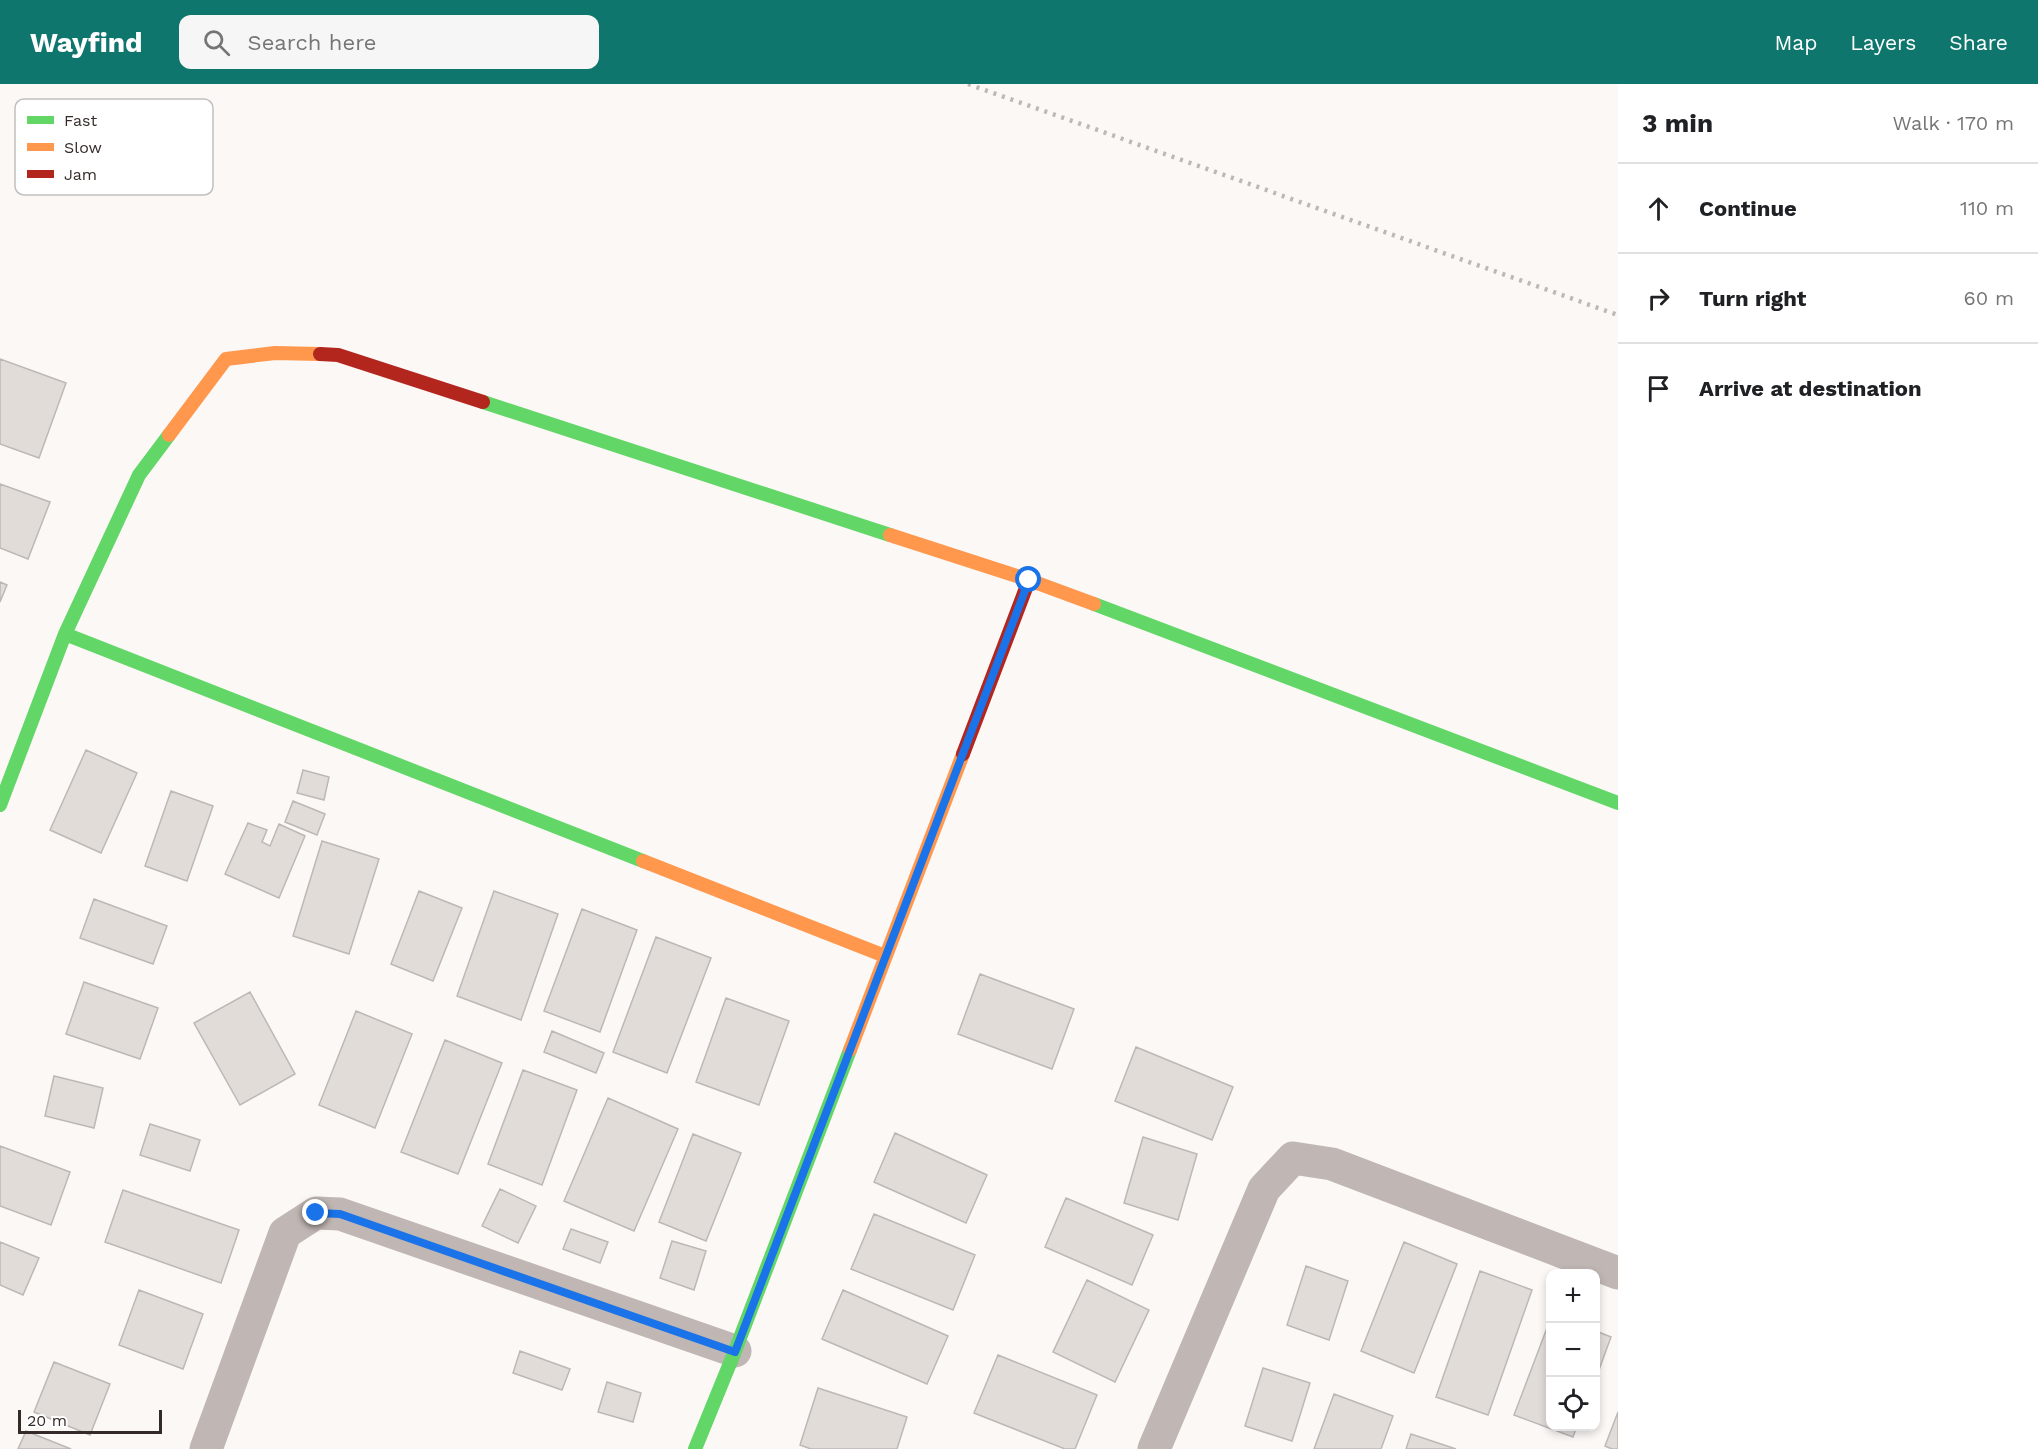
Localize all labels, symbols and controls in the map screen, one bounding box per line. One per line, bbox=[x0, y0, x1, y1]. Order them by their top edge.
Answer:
search box bbox=[179, 15, 599, 69]
text: Wayfind bbox=[30, 26, 143, 59]
icon: search bbox=[200, 26, 233, 59]
text: Search here bbox=[248, 30, 377, 55]
text: Map bbox=[1774, 30, 1817, 55]
text: Layers bbox=[1850, 30, 1916, 55]
text: Share bbox=[1949, 30, 2008, 55]
legend bbox=[15, 99, 213, 195]
text: 3 min bbox=[1642, 108, 1713, 138]
text: Fast bbox=[64, 111, 97, 130]
text: Walk · 170 m bbox=[1893, 111, 2014, 135]
text: Slow bbox=[64, 138, 102, 157]
text: Jam bbox=[64, 165, 97, 184]
icon: ahead bbox=[1642, 192, 1675, 225]
text: Continue bbox=[1699, 196, 1797, 221]
text: 110 m bbox=[1960, 196, 2014, 220]
icon: right bbox=[1642, 282, 1675, 315]
text: Turn right bbox=[1699, 286, 1806, 311]
text: 60 m bbox=[1964, 286, 2014, 310]
icon: arrive bbox=[1642, 372, 1675, 405]
text: Arrive at destination bbox=[1699, 376, 1922, 401]
route start bbox=[1015, 566, 1041, 592]
route end bbox=[302, 1199, 328, 1225]
map controls bbox=[1546, 1269, 1600, 1431]
button: + bbox=[1546, 1269, 1600, 1323]
button: − bbox=[1546, 1323, 1600, 1377]
button: locate bbox=[1546, 1377, 1600, 1431]
scale bar bbox=[18, 1407, 162, 1434]
text: 20 m bbox=[27, 1411, 67, 1430]

